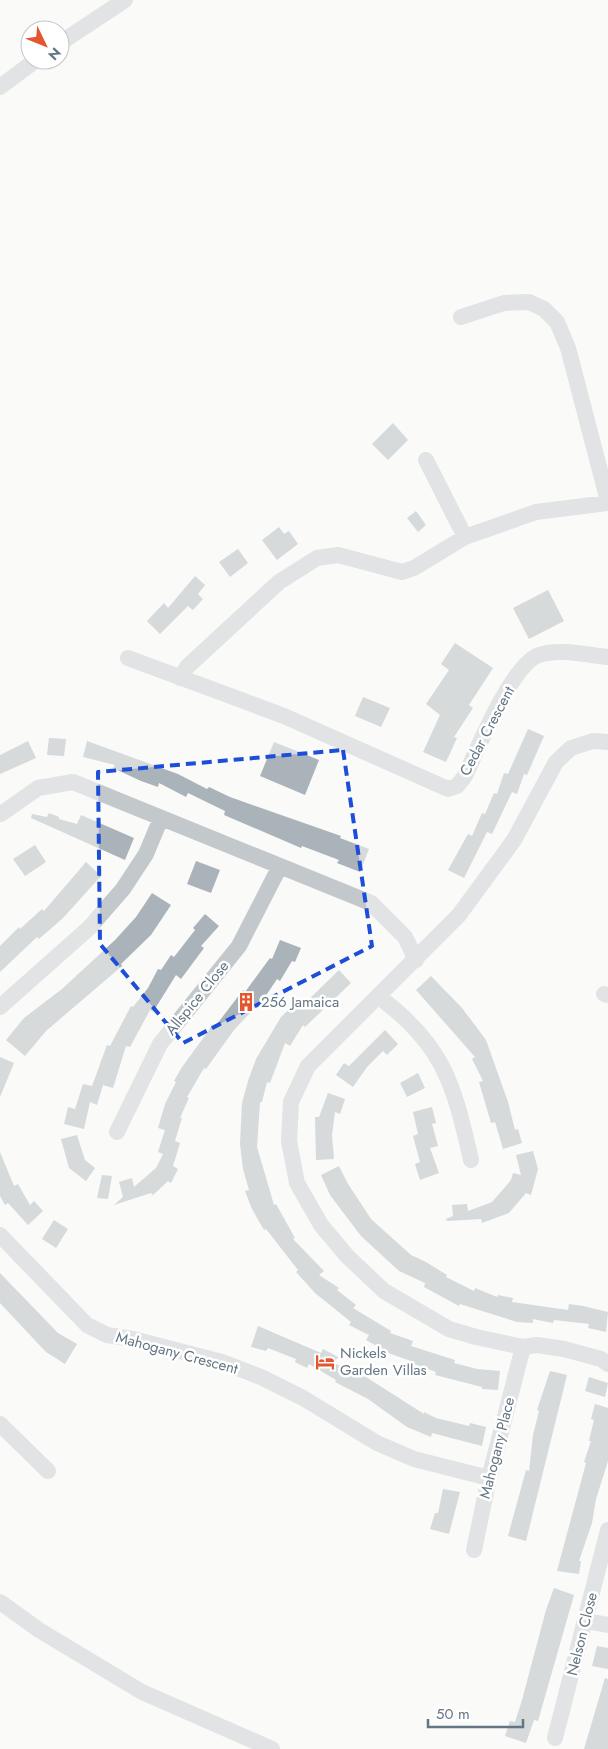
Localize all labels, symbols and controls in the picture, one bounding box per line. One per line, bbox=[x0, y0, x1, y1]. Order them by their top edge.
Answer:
north arrow bbox=[20, 20, 70, 70]
text: N bbox=[43, 43, 66, 65]
street label: Cedar Crescent bbox=[454, 682, 520, 780]
street label: Allspice Close bbox=[160, 956, 234, 1040]
building icon: 256 Jamaica bbox=[235, 991, 257, 1013]
place label: 256 Jamaica bbox=[261, 991, 339, 1013]
street label: Mahogany Crescent bbox=[114, 1326, 241, 1380]
place label: Nickels Garden Villas bbox=[340, 1342, 427, 1381]
hotel icon: Nickels Garden Villas bbox=[314, 1351, 336, 1373]
street label: Mahogany Place bbox=[474, 1395, 520, 1501]
street label: Nelson Close bbox=[561, 1590, 603, 1678]
scale bar bbox=[428, 1696, 523, 1728]
text: 50 m bbox=[436, 1703, 470, 1725]

